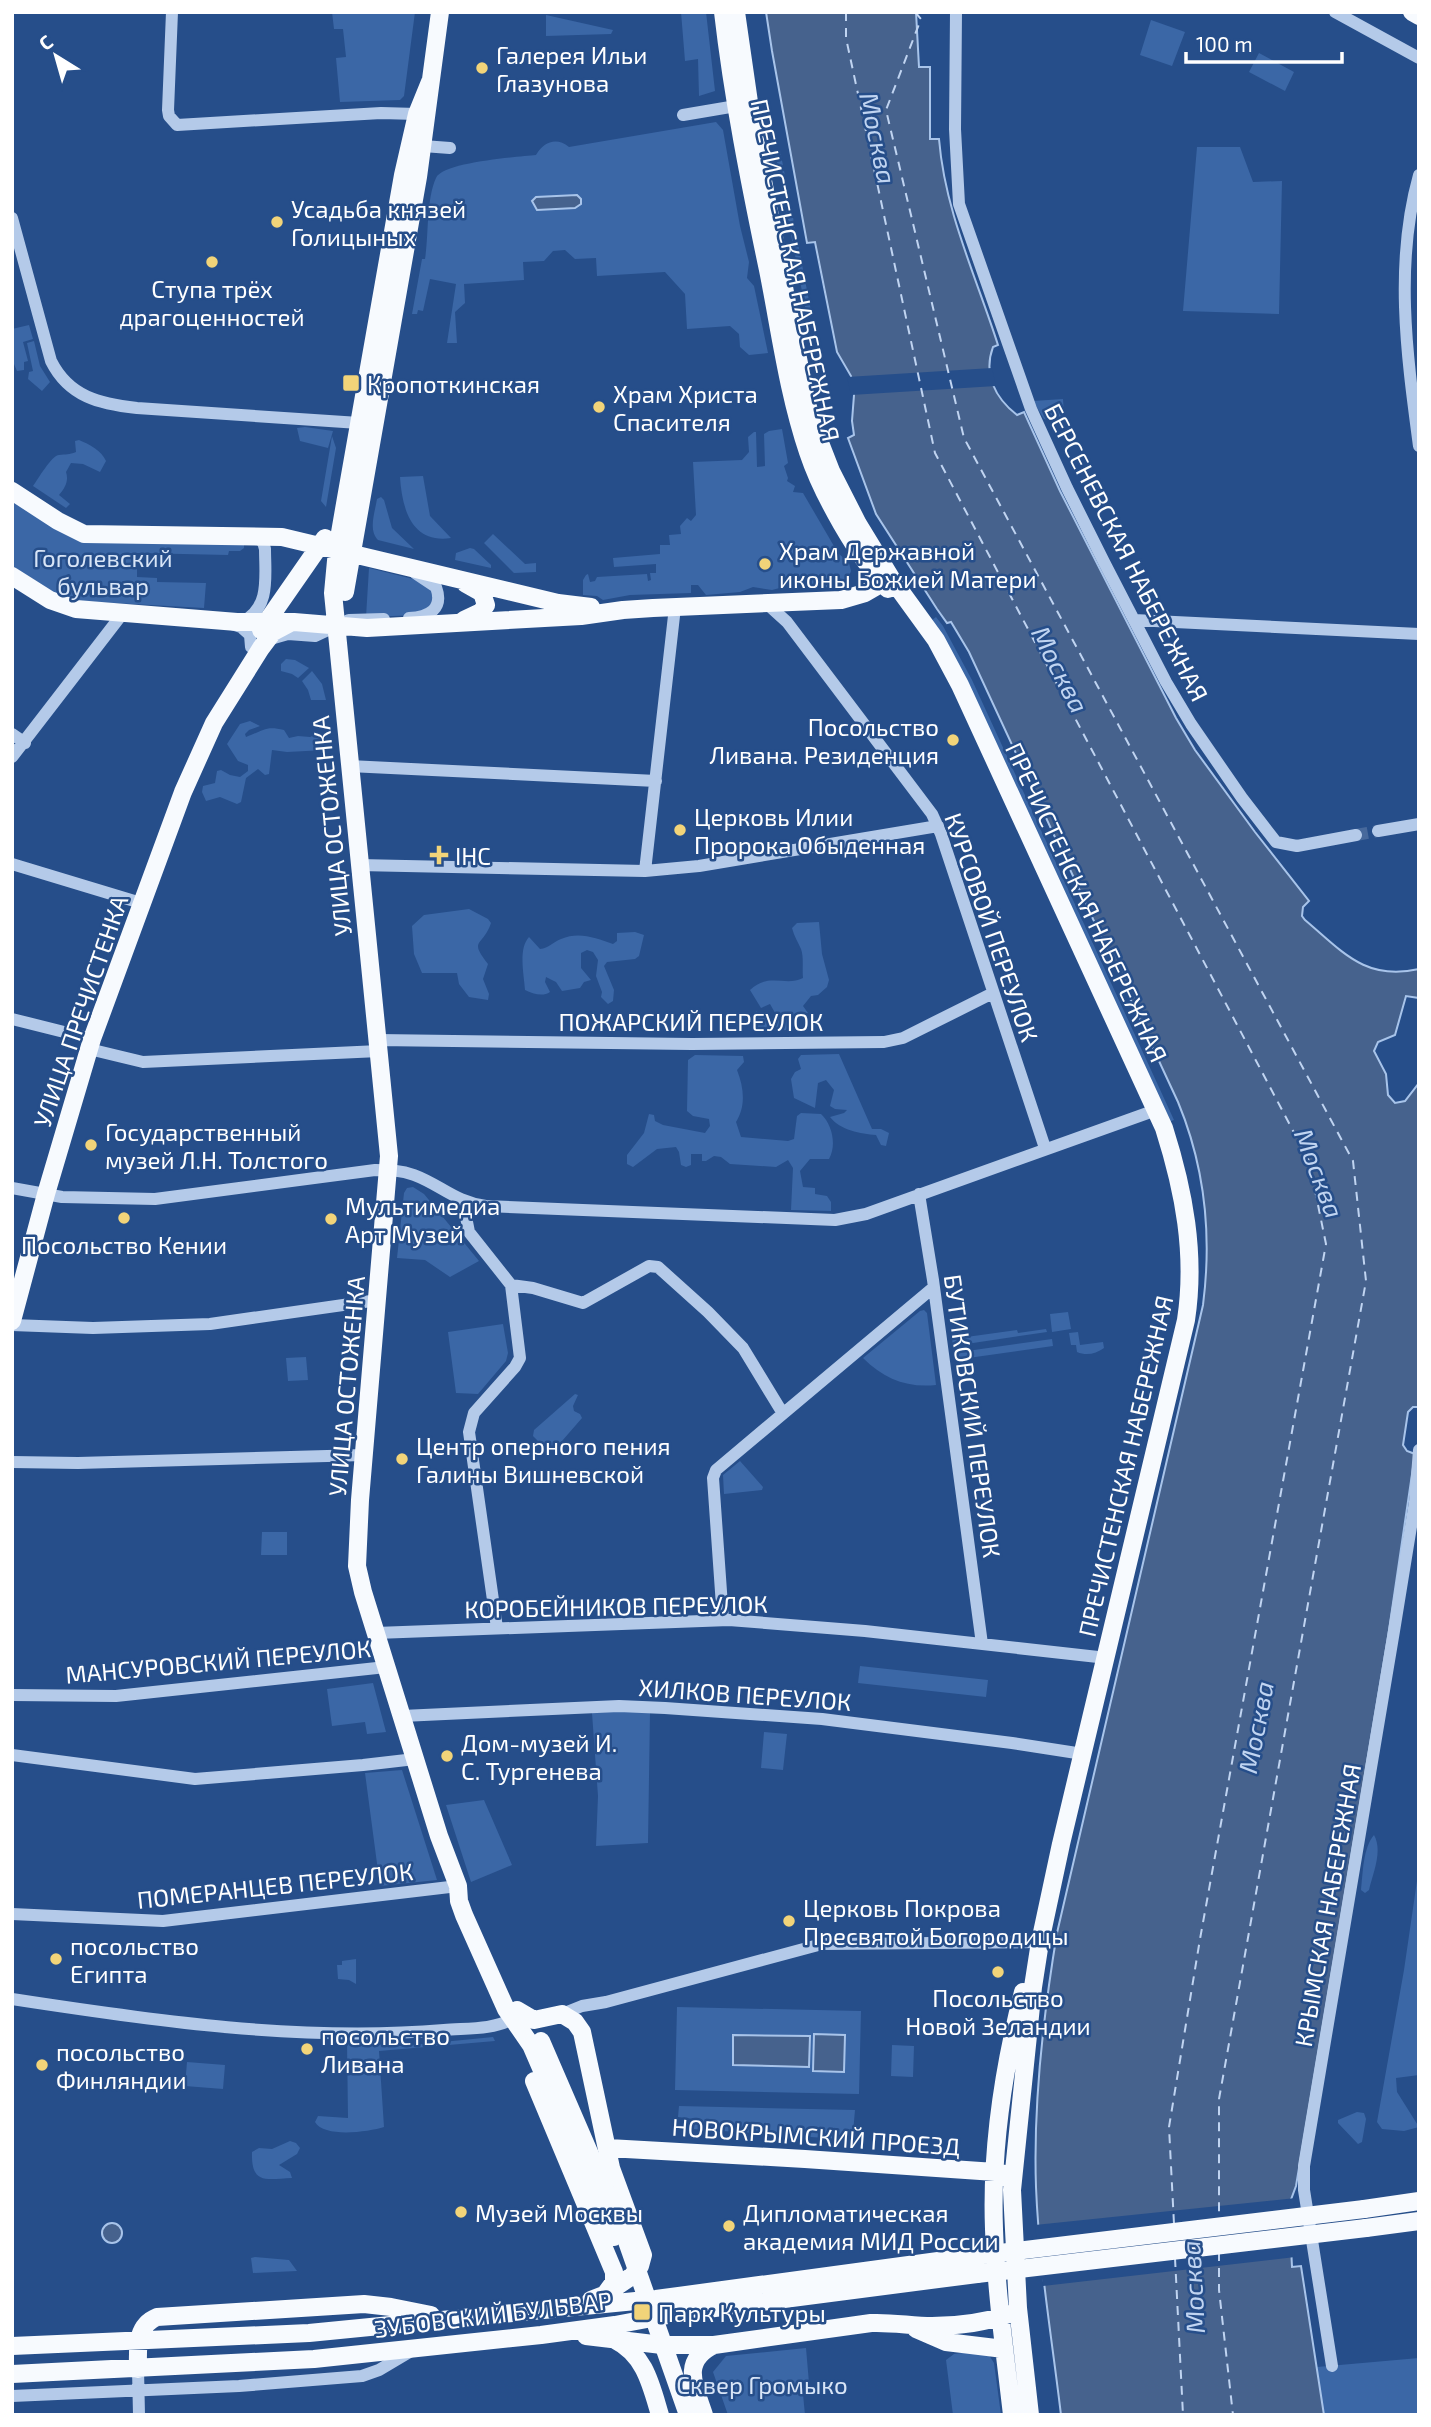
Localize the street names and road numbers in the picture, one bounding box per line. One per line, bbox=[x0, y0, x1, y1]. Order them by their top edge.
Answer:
street label: ПРЕЧИСТЕНСКАЯ НАБЕРЕЖНАЯ bbox=[746, 96, 846, 444]
street label: БЕРСЕНЕВСКАЯ НАБЕРЕЖНАЯ bbox=[1039, 398, 1215, 706]
street label: УЛИЦА ОСТОЖЕНКА bbox=[305, 714, 357, 938]
street label: ПРЕЧИСТЕНСКАЯ НАБЕРЕЖНАЯ bbox=[1000, 738, 1174, 1066]
street label: КУРСОВОЙ ПЕРЕУЛОК bbox=[939, 809, 1045, 1045]
street label: УЛИЦА ПРЕЧИСТЕНКА bbox=[27, 891, 133, 1131]
street label: ПОЖАРСКИЙ ПЕРЕУЛОК bbox=[559, 1007, 823, 1036]
street label: БУТИКОВСКИЙ ПЕРЕУЛОК bbox=[939, 1273, 1007, 1559]
street label: УЛИЦА ОСТОЖЕНКА bbox=[322, 1274, 370, 1497]
street label: ПРЕЧИСТЕНСКАЯ НАБЕРЕЖНАЯ bbox=[1072, 1293, 1178, 1639]
street label: КОРОБЕЙНИКОВ ПЕРЕУЛОК bbox=[464, 1589, 768, 1623]
street label: МАНСУРОВСКИЙ ПЕРЕУЛОК bbox=[64, 1633, 372, 1689]
street label: ХИЛКОВ ПЕРЕУЛОК bbox=[638, 1672, 852, 1716]
street label: КРЫМСКАЯ НАБЕРЕЖНАЯ bbox=[1288, 1761, 1366, 2049]
street label: ПОМЕРАНЦЕВ ПЕРЕУЛОК bbox=[135, 1856, 415, 1914]
street label: НОВОКРЫМСКИЙ ПРОЕЗД bbox=[671, 2111, 961, 2161]
street label: ЗУБОВСКИЙ БУЛЬВАР bbox=[372, 2285, 614, 2343]

